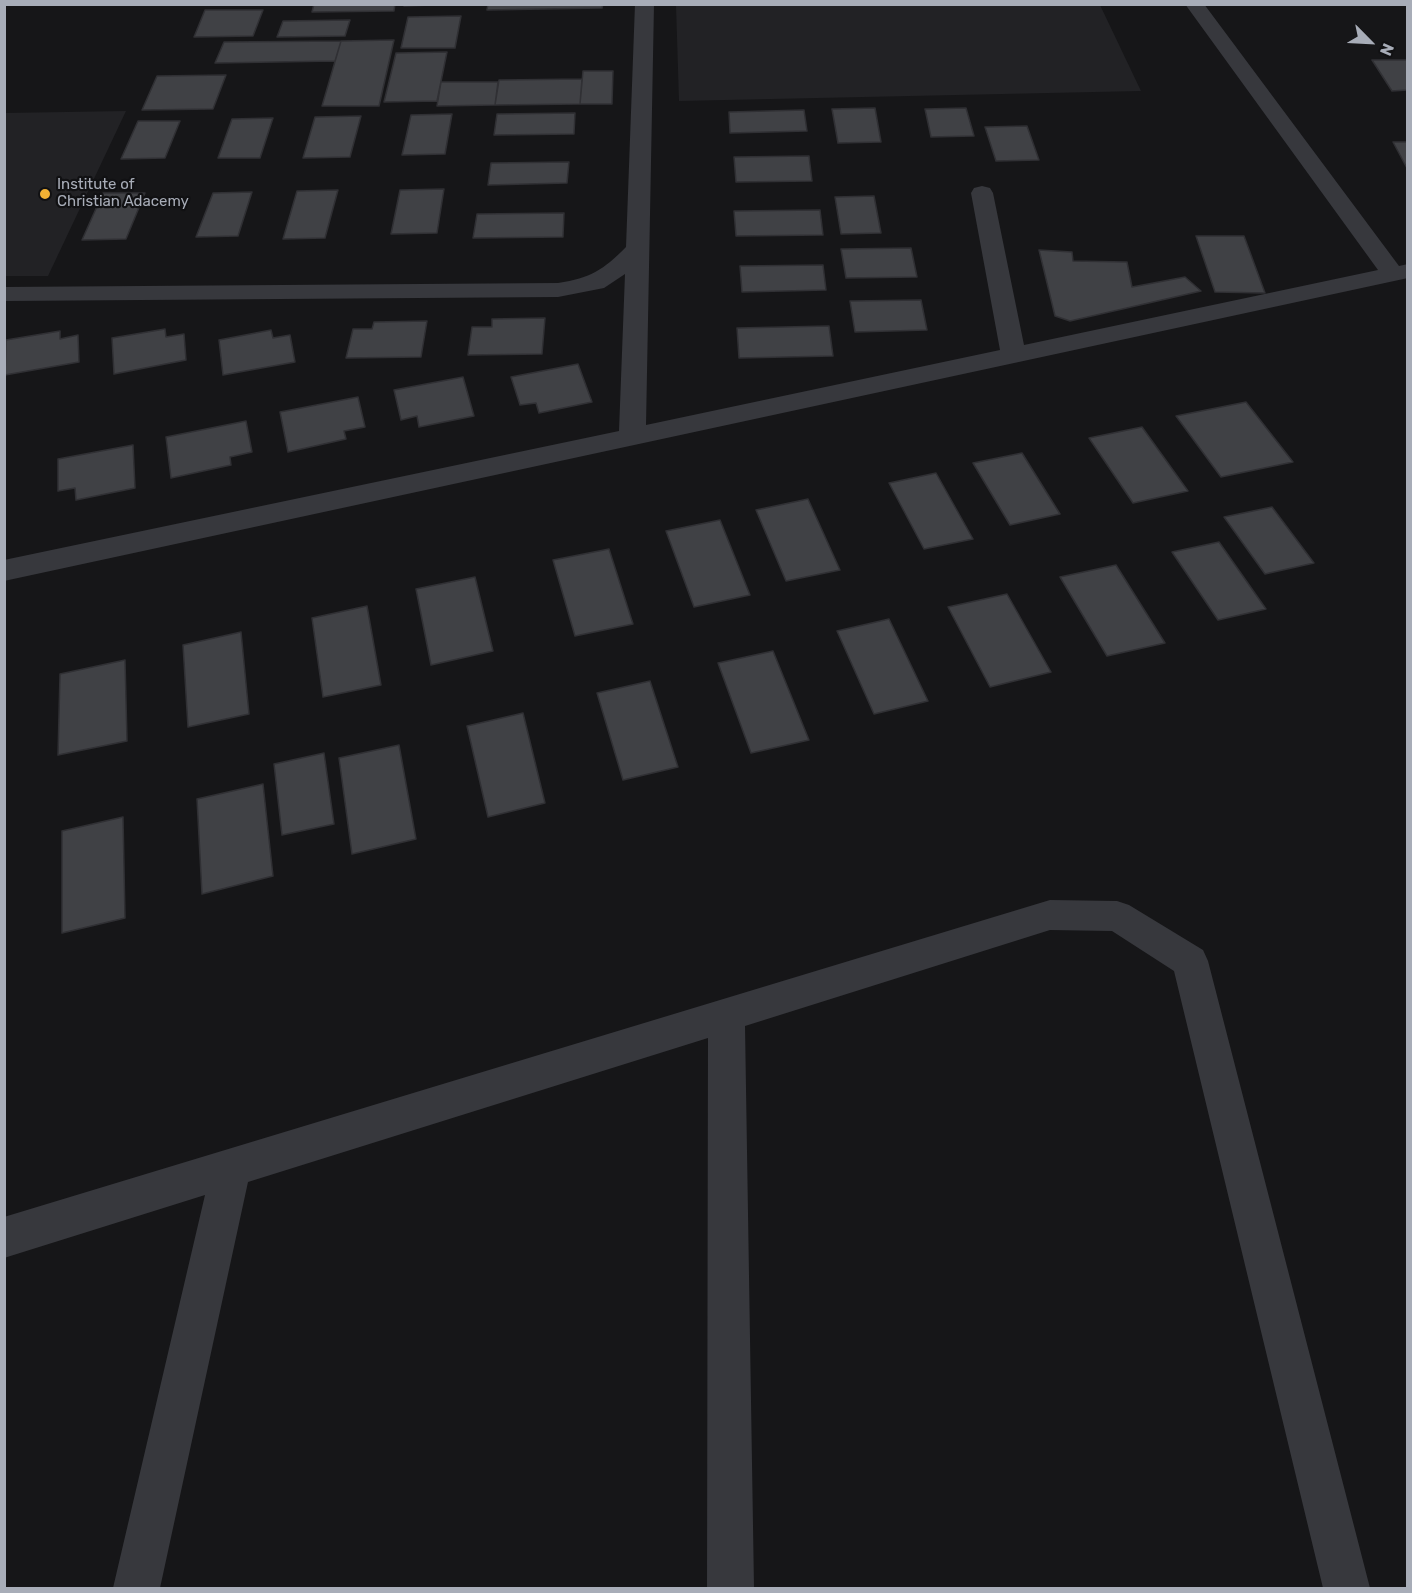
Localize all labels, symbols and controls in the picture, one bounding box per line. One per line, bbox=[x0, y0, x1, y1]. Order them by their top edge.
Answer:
north arrow bbox=[1340, 12, 1400, 72]
text: N bbox=[1376, 40, 1398, 59]
place label: Institute of Christian Adacemy bbox=[57, 176, 189, 211]
marker: Institute of Christian Adacemy bbox=[38, 187, 52, 201]

